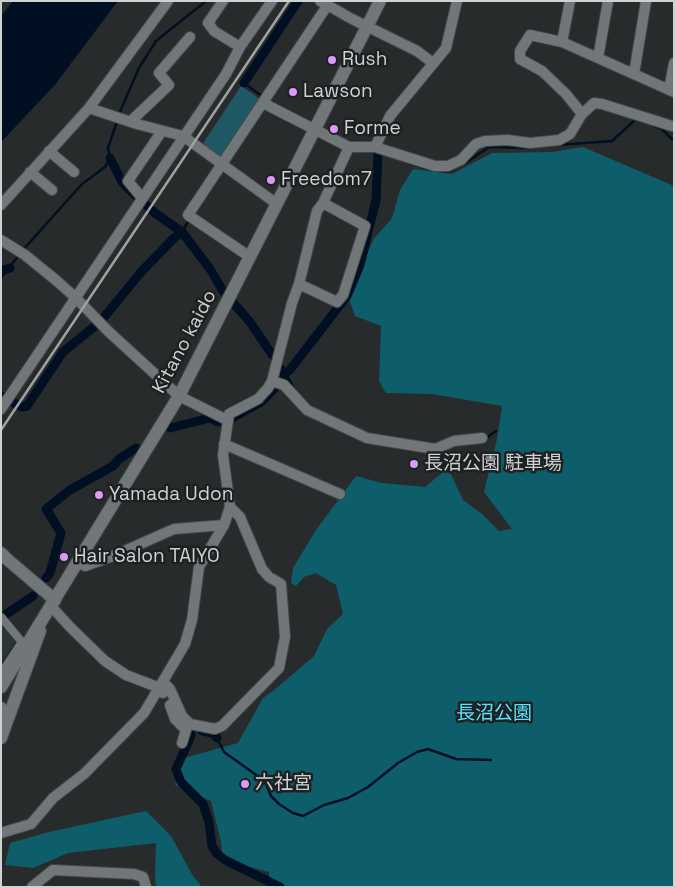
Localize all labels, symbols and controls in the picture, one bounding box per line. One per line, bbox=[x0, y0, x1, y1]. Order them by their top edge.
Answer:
place label: Rush bbox=[342, 49, 387, 71]
marker: Rush bbox=[326, 54, 338, 66]
place label: Lawson bbox=[303, 81, 373, 103]
marker: Lawson bbox=[287, 86, 299, 98]
place label: Forme bbox=[344, 118, 401, 140]
marker: Forme bbox=[328, 123, 340, 135]
place label: Freedom7 bbox=[281, 169, 372, 191]
marker: Freedom7 bbox=[265, 174, 277, 186]
street label: Kitano kaido bbox=[148, 286, 222, 398]
place label: 長沼公園 駐車場 bbox=[424, 453, 562, 475]
marker: 長沼公園 駐車場 bbox=[408, 458, 420, 470]
place label: Yamada Udon bbox=[109, 484, 233, 506]
marker: Yamada Udon bbox=[93, 489, 105, 501]
place label: Hair Salon TAIYO bbox=[74, 546, 220, 568]
marker: Hair Salon TAIYO bbox=[58, 551, 70, 563]
park label: 長沼公園 bbox=[456, 703, 532, 725]
place label: 六社宮 bbox=[255, 773, 312, 795]
marker: 六社宮 bbox=[239, 778, 251, 790]

